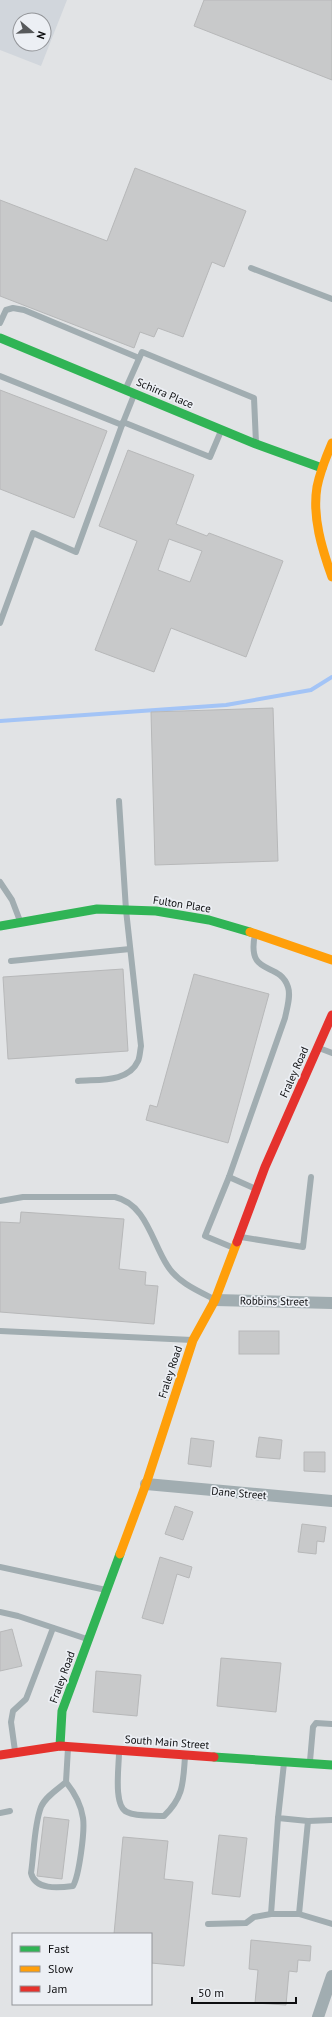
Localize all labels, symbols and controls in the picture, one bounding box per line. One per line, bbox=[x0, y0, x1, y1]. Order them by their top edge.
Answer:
north arrow bbox=[12, 12, 52, 52]
text: N bbox=[34, 30, 49, 41]
street label: Schirra Place bbox=[134, 375, 196, 411]
street label: Fulton Place bbox=[152, 893, 212, 916]
street label: Fraley Road bbox=[277, 1044, 311, 1100]
street label: Robbins Street bbox=[240, 1293, 309, 1309]
street label: Fraley Road bbox=[155, 1344, 185, 1400]
street label: Dane Street bbox=[211, 1484, 267, 1502]
street label: Fraley Road bbox=[46, 1649, 78, 1705]
street label: South Main Street bbox=[124, 1732, 210, 1752]
legend bbox=[12, 1933, 152, 2005]
text: Fast bbox=[48, 1941, 69, 1956]
text: Slow bbox=[48, 1961, 73, 1976]
scale bar bbox=[192, 1979, 296, 2005]
text: Jam bbox=[47, 1981, 67, 1996]
text: 50 m bbox=[198, 1985, 224, 2000]

